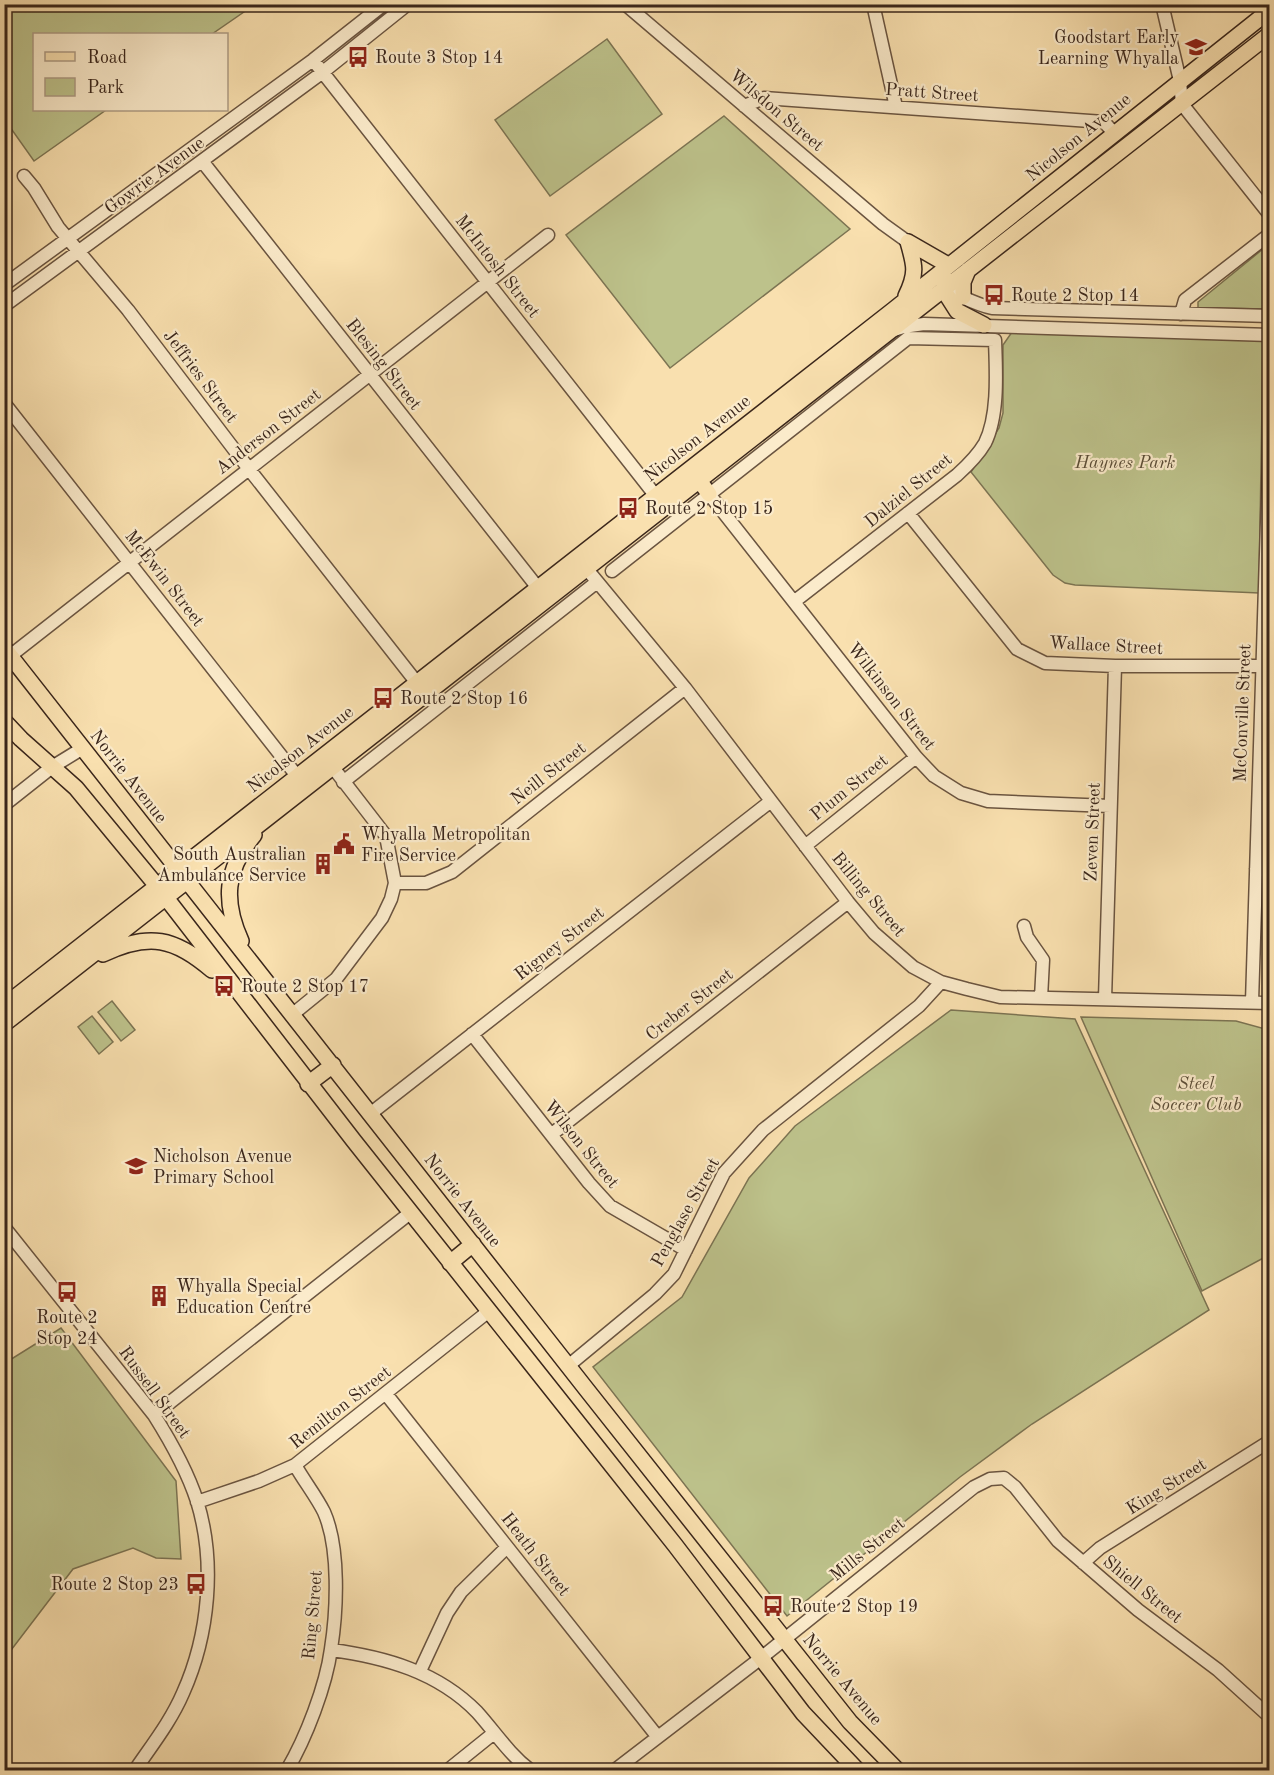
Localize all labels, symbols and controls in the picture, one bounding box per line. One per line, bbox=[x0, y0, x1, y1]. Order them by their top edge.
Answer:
place label: Goodstart Early Learning Whyalla bbox=[1038, 29, 1179, 68]
legend bbox=[33, 33, 228, 111]
school or university icon: Goodstart Early Learning Whyalla bbox=[1184, 35, 1208, 59]
bus stop icon: Route 3 Stop 14 bbox=[346, 45, 370, 69]
text: Road bbox=[87, 49, 127, 67]
place label: Route 3 Stop 14 bbox=[375, 49, 503, 67]
street label: Wilsdon Street bbox=[726, 66, 827, 155]
text: Park bbox=[87, 79, 124, 97]
street label: Pratt Street bbox=[884, 81, 979, 105]
street label: Nicolson Avenue bbox=[1023, 90, 1134, 185]
street label: Gowrie Avenue bbox=[101, 134, 208, 218]
street label: McIntosh Street bbox=[452, 212, 543, 322]
bus stop icon: Route 2 Stop 14 bbox=[982, 283, 1006, 307]
place label: Route 2 Stop 14 bbox=[1011, 287, 1139, 305]
street label: Blesing Street bbox=[342, 316, 424, 414]
street label: Jeffries Street bbox=[160, 327, 241, 426]
street label: Anderson Street bbox=[213, 385, 324, 478]
street label: Nicolson Avenue bbox=[641, 392, 754, 486]
street label: Dalziel Street bbox=[862, 450, 956, 531]
park label: Haynes Park bbox=[1074, 454, 1176, 472]
bus stop icon: Route 2 Stop 15 bbox=[616, 496, 640, 520]
place label: Route 2 Stop 15 bbox=[645, 500, 773, 518]
street label: McEwin Street bbox=[121, 527, 207, 630]
street label: Wallace Street bbox=[1048, 634, 1163, 658]
street label: Wilkinson Street bbox=[844, 639, 939, 754]
street label: McConville Street bbox=[1232, 643, 1254, 783]
bus stop icon: Route 2 Stop 16 bbox=[371, 686, 395, 710]
place label: Route 2 Stop 16 bbox=[400, 690, 528, 708]
street label: Nicolson Avenue bbox=[244, 703, 357, 797]
street label: Norrie Avenue bbox=[86, 727, 170, 827]
street label: Neill Street bbox=[508, 739, 589, 808]
street label: Plum Street bbox=[808, 751, 892, 824]
street label: Zeven Street bbox=[1082, 782, 1104, 882]
place label: Whyalla Metropolitan Fire Service bbox=[361, 826, 531, 865]
public building icon: Whyalla Metropolitan Fire Service bbox=[332, 832, 356, 856]
place label: South Australian Ambulance Service bbox=[157, 846, 306, 885]
street label: Billing Street bbox=[828, 849, 909, 940]
building icon: South Australian Ambulance Service bbox=[311, 852, 335, 876]
street label: Rigney Street bbox=[512, 904, 608, 984]
street label: Creber Street bbox=[643, 965, 737, 1044]
bus stop icon: Route 2 Stop 17 bbox=[212, 974, 236, 998]
place label: Route 2 Stop 17 bbox=[241, 978, 369, 996]
park label: Steel Soccer Club bbox=[1150, 1075, 1242, 1114]
street label: Wilson Street bbox=[540, 1097, 622, 1192]
place label: Nicholson Avenue Primary School bbox=[153, 1148, 292, 1187]
street label: Norrie Avenue bbox=[420, 1151, 504, 1251]
school or university icon: Nicholson Avenue Primary School bbox=[124, 1154, 148, 1178]
street label: Penglase Street bbox=[649, 1155, 723, 1270]
place label: Whyalla Special Education Centre bbox=[176, 1278, 311, 1317]
bus stop icon: Route 2 Stop 24 bbox=[55, 1280, 79, 1304]
building icon: Whyalla Special Education Centre bbox=[147, 1284, 171, 1308]
place label: Route 2 Stop 24 bbox=[36, 1309, 98, 1348]
street label: Russell Street bbox=[115, 1343, 193, 1442]
street label: Remilton Street bbox=[287, 1363, 395, 1453]
street label: King Street bbox=[1123, 1455, 1210, 1519]
street label: Heath Street bbox=[497, 1510, 573, 1600]
street label: Mills Street bbox=[827, 1514, 908, 1585]
street label: Shiell Street bbox=[1099, 1552, 1186, 1627]
street label: Ring Street bbox=[300, 1570, 326, 1661]
bus stop icon: Route 2 Stop 23 bbox=[184, 1572, 208, 1596]
place label: Route 2 Stop 23 bbox=[51, 1576, 179, 1594]
bus stop icon: Route 2 Stop 19 bbox=[761, 1594, 785, 1618]
place label: Route 2 Stop 19 bbox=[790, 1598, 918, 1616]
street label: Norrie Avenue bbox=[799, 1631, 885, 1729]

